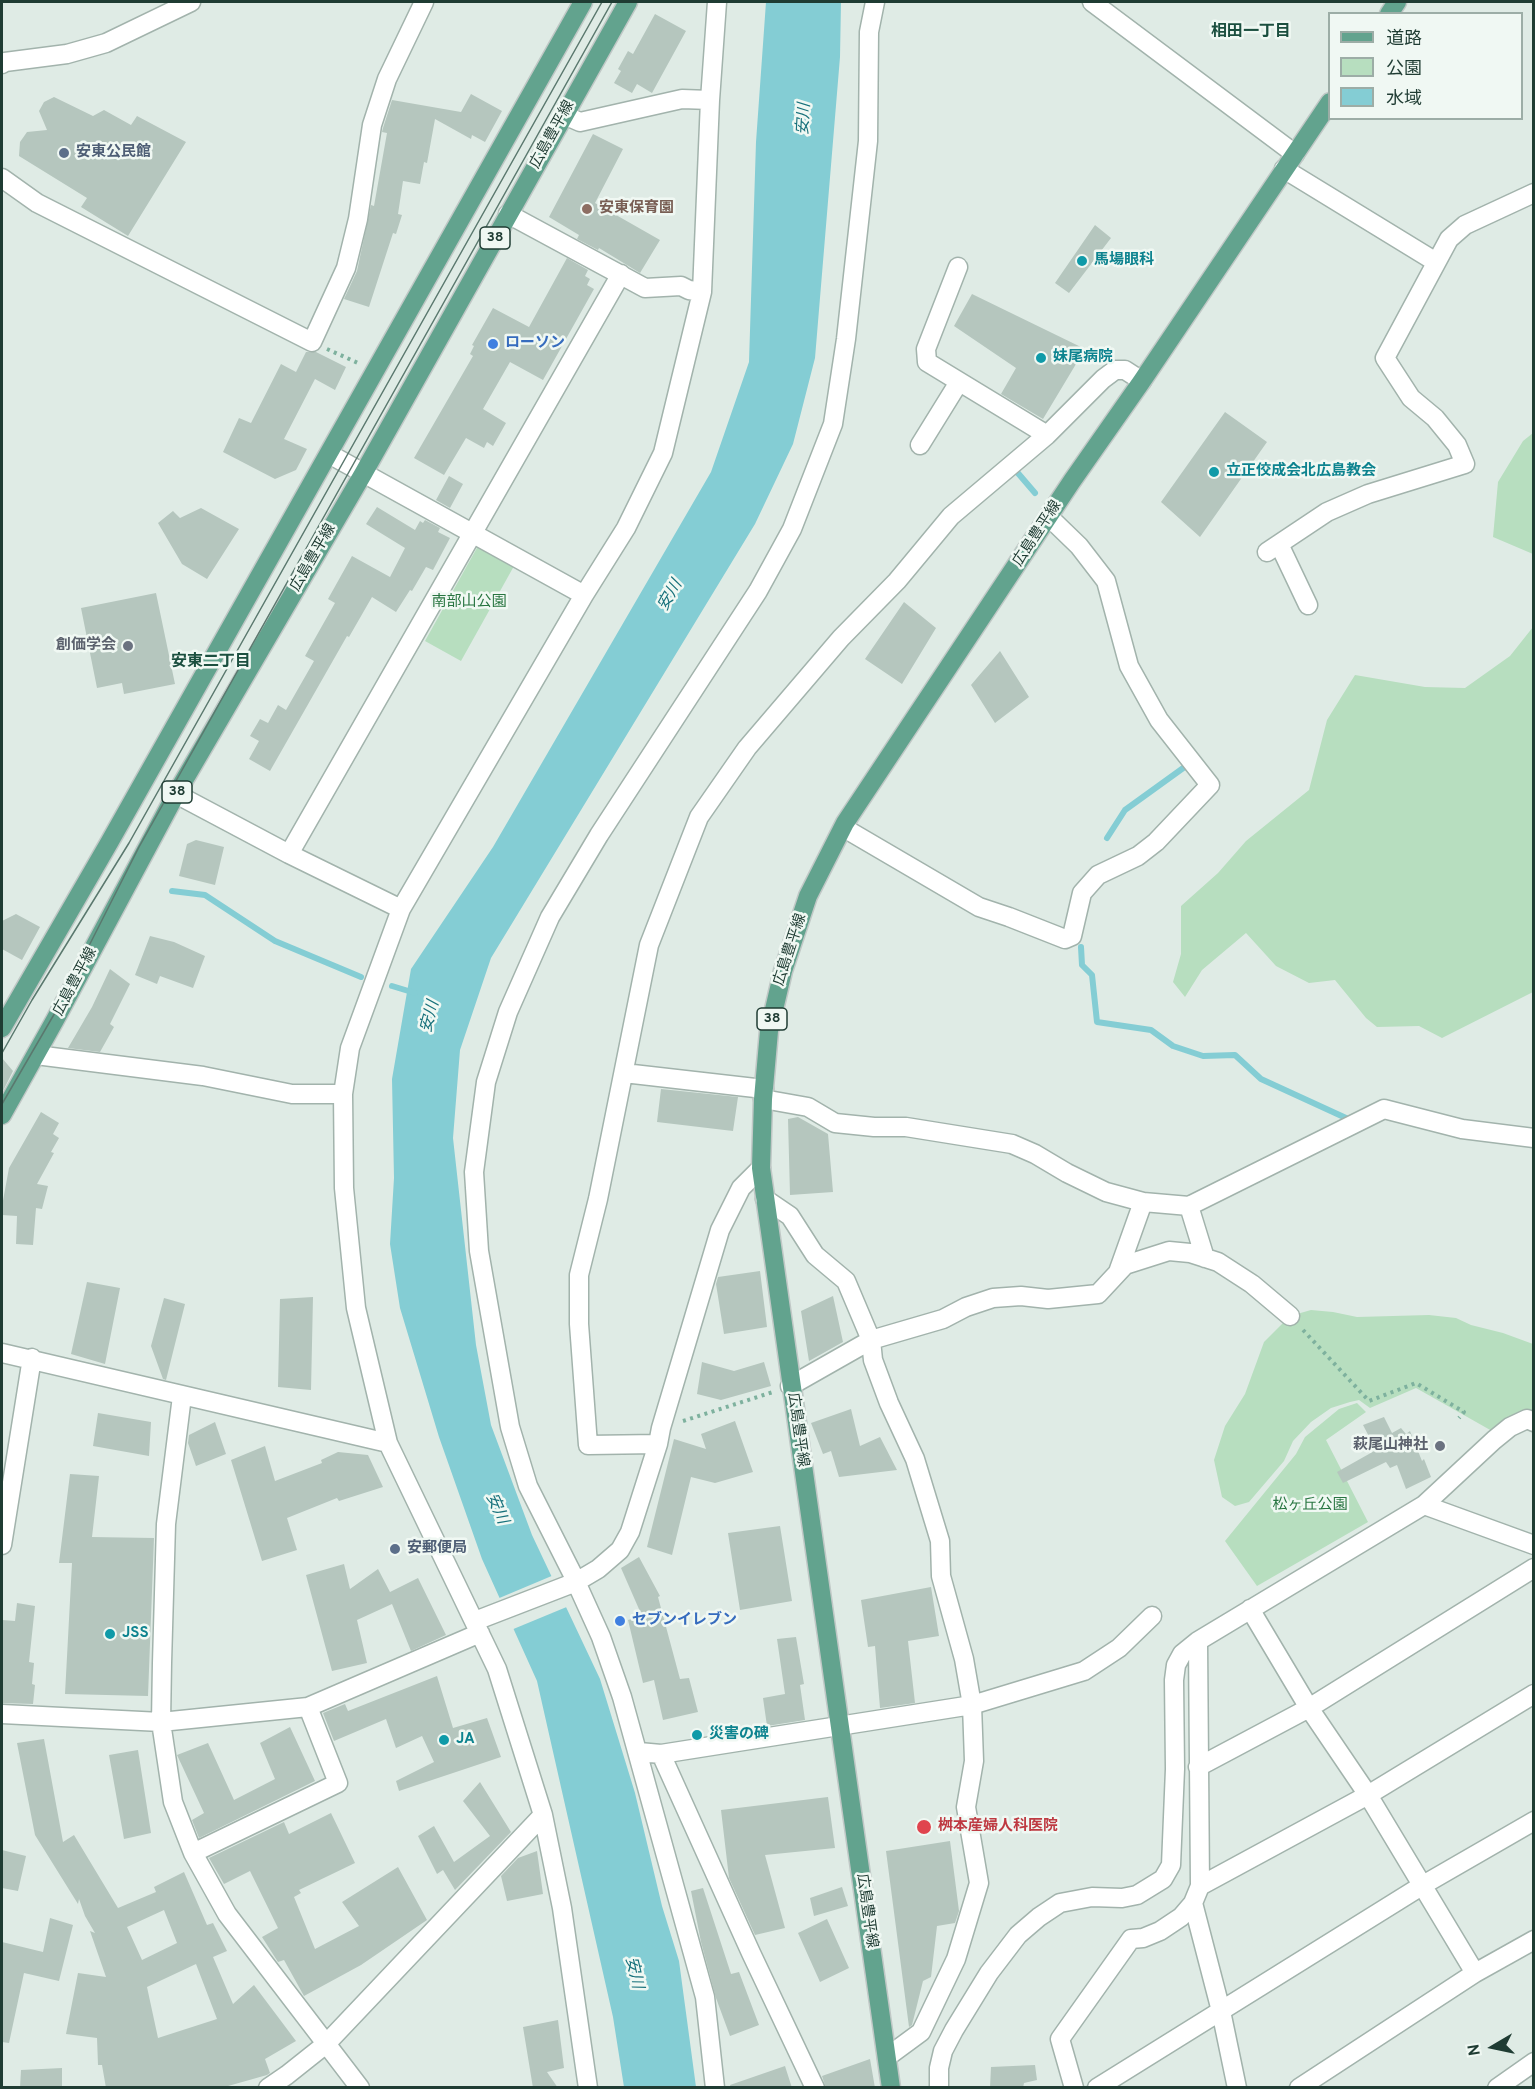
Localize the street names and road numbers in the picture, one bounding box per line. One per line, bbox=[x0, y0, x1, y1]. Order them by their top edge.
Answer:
street label: 広島豊平線 bbox=[527, 98, 579, 172]
road number: 38 bbox=[480, 227, 510, 249]
street label: 広島豊平線 bbox=[1010, 498, 1066, 570]
street label: 広島豊平線 bbox=[287, 521, 341, 595]
road number: 38 bbox=[162, 781, 192, 803]
street label: 広島豊平線 bbox=[771, 912, 811, 988]
street label: 広島豊平線 bbox=[50, 945, 102, 1019]
road number: 38 bbox=[757, 1008, 787, 1030]
street label: 広島豊平線 bbox=[783, 1392, 811, 1468]
street label: 広島豊平線 bbox=[852, 1873, 880, 1949]

